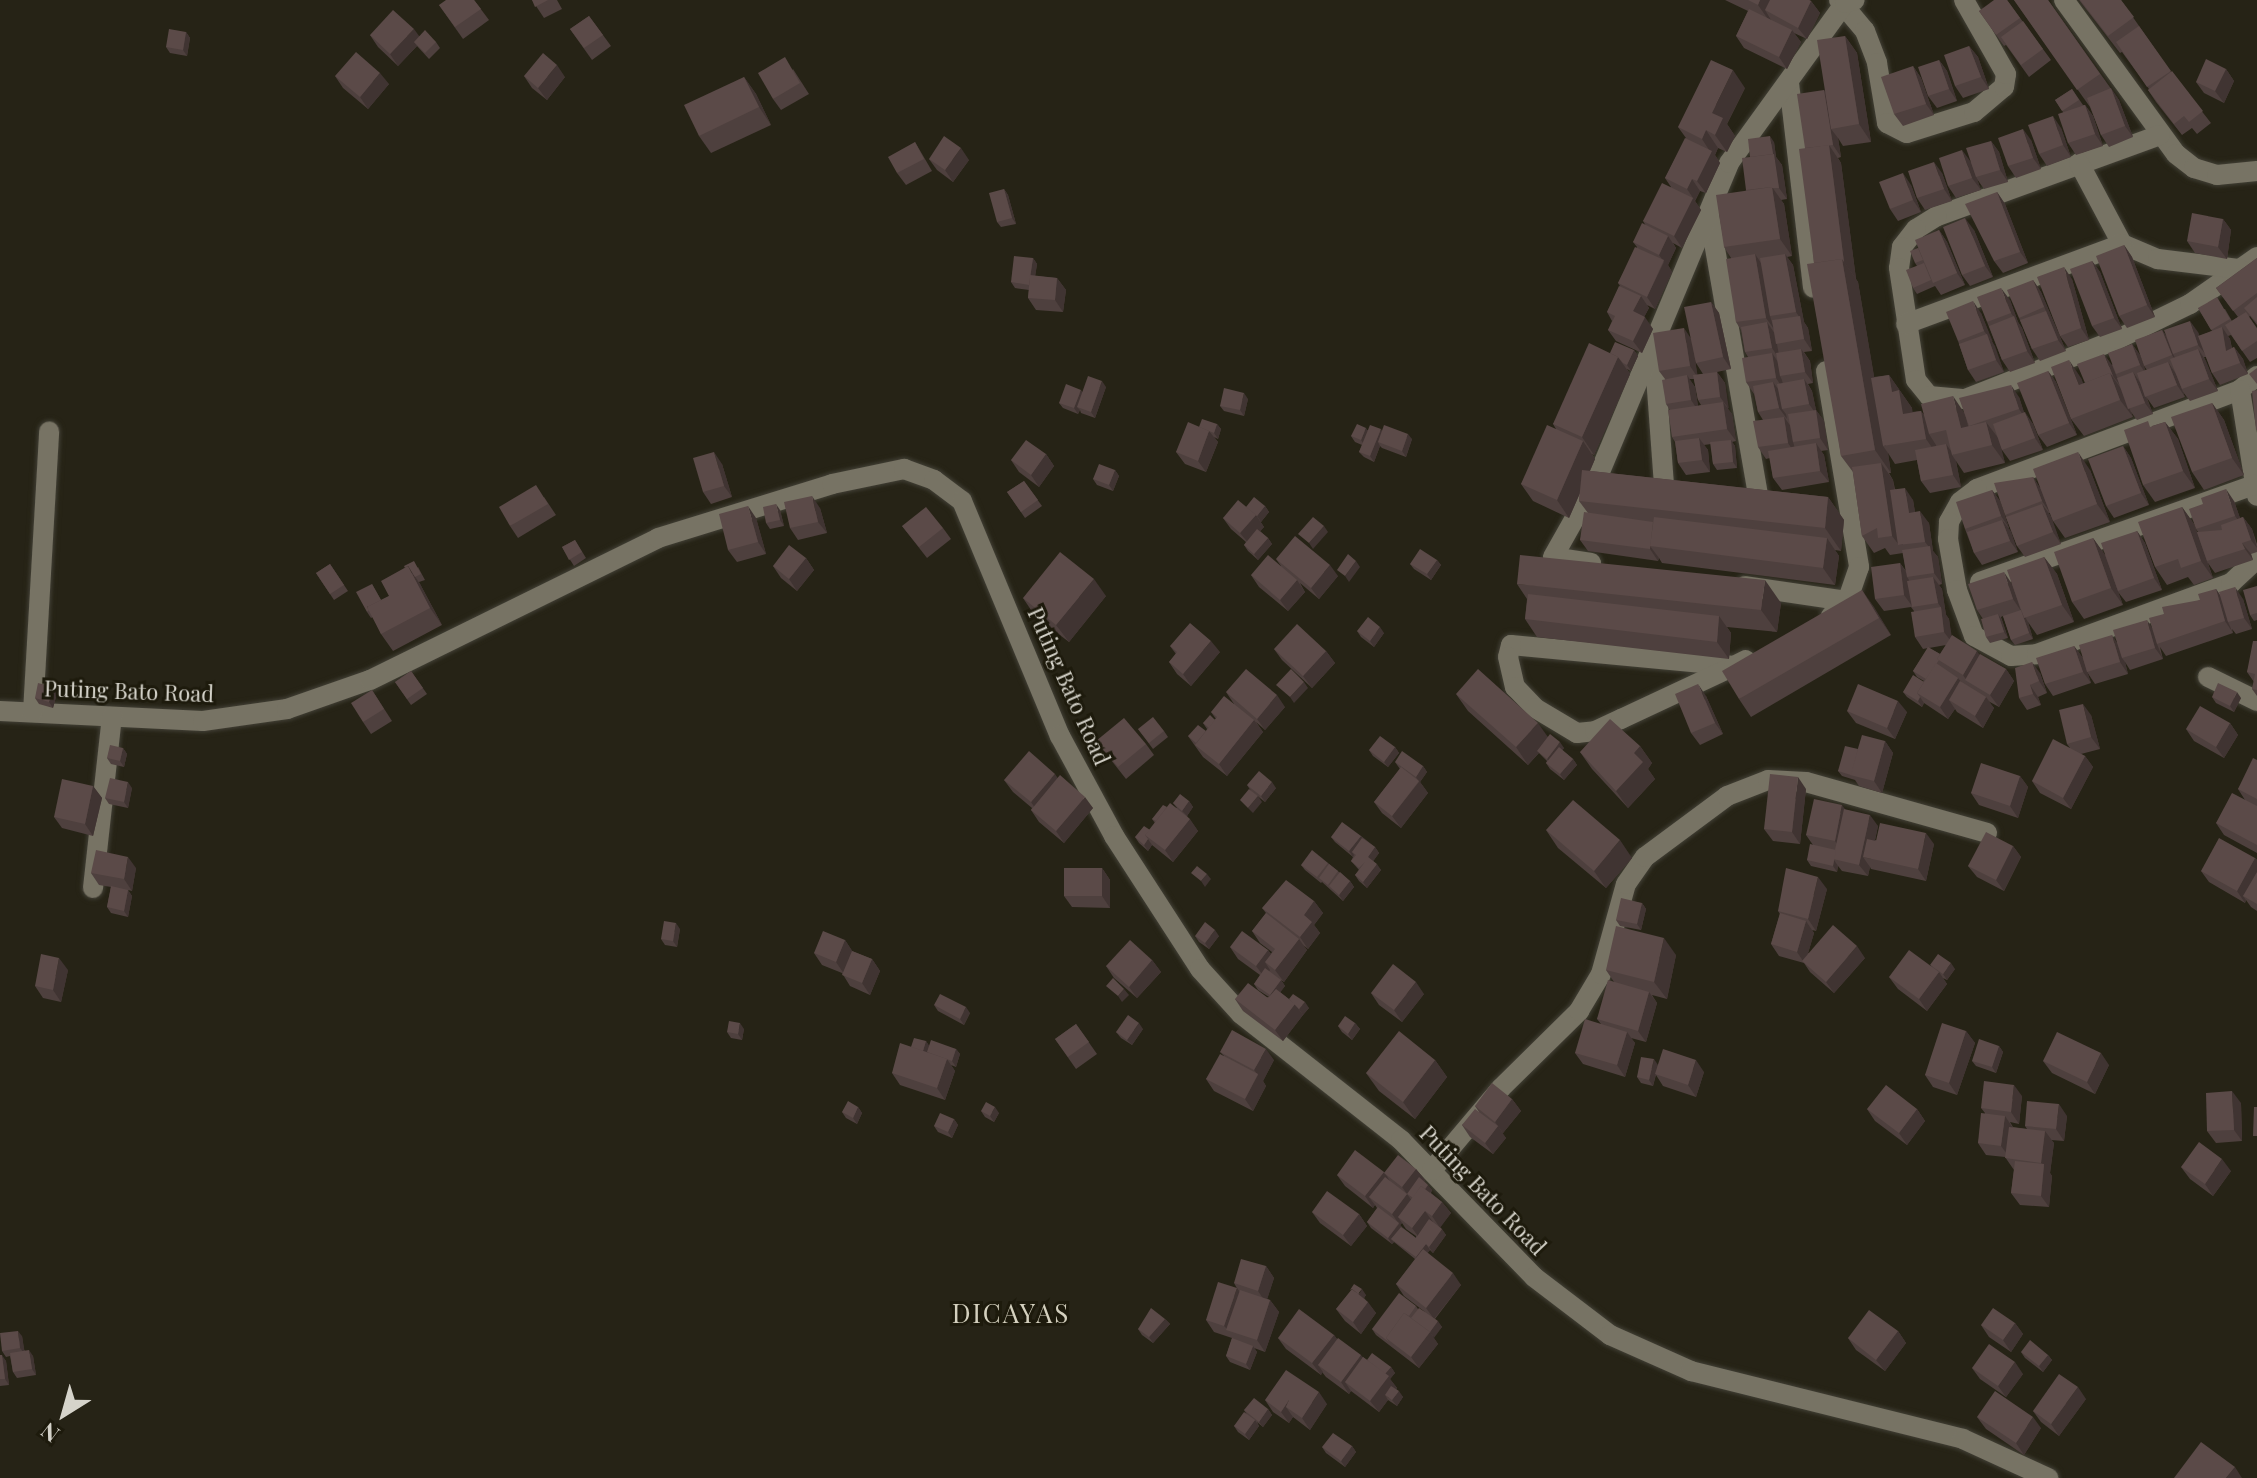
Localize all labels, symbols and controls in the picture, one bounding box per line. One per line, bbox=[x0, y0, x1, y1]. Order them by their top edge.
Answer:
street label: Puting Bato Road bbox=[1022, 603, 1116, 769]
street label: Puting Bato Road bbox=[44, 675, 214, 707]
street label: Puting Bato Road bbox=[1414, 1120, 1552, 1260]
district label: DICAYAS bbox=[952, 1297, 1070, 1329]
north arrow bbox=[24, 1374, 104, 1454]
text: N bbox=[34, 1416, 65, 1450]

